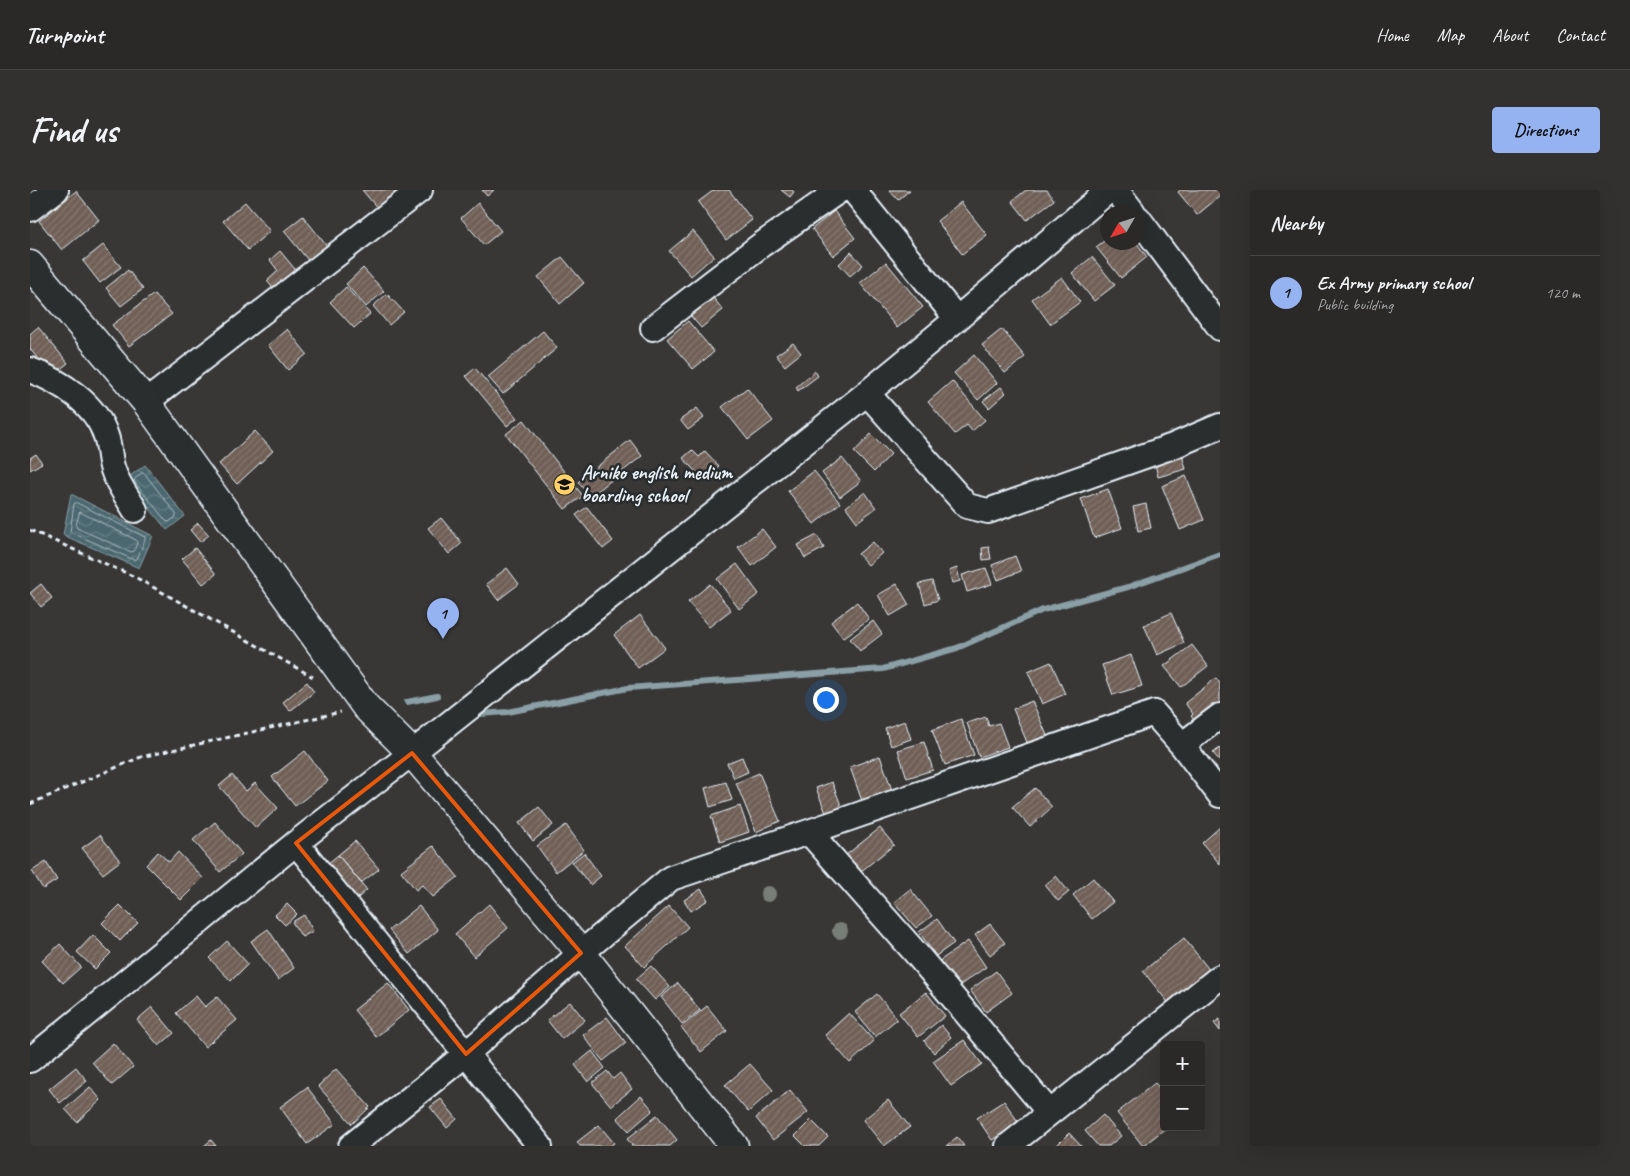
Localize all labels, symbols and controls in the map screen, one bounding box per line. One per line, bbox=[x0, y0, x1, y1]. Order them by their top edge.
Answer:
text: Turnpoint bbox=[25, 20, 104, 50]
text: Home bbox=[1376, 24, 1409, 46]
text: Map bbox=[1437, 24, 1464, 46]
text: About bbox=[1492, 24, 1528, 46]
text: Contact bbox=[1556, 24, 1605, 46]
button: Directions bbox=[1492, 107, 1600, 153]
text: Find us bbox=[30, 108, 117, 153]
north arrow bbox=[1100, 205, 1145, 250]
text: Nearby bbox=[1270, 210, 1323, 236]
text: Ex Army primary school bbox=[1317, 271, 1471, 295]
text: 1 bbox=[1282, 283, 1290, 303]
text: 120 m bbox=[1546, 283, 1580, 303]
text: Public building bbox=[1317, 295, 1393, 315]
place label: Arniko english medium boarding school bbox=[581, 460, 734, 508]
school or university icon: Arniko english medium boarding school bbox=[553, 472, 577, 496]
pin: 1 bbox=[427, 598, 459, 639]
your location bbox=[813, 687, 839, 713]
map controls bbox=[1160, 1041, 1205, 1131]
button: + bbox=[1160, 1041, 1205, 1086]
button: − bbox=[1160, 1086, 1205, 1131]

